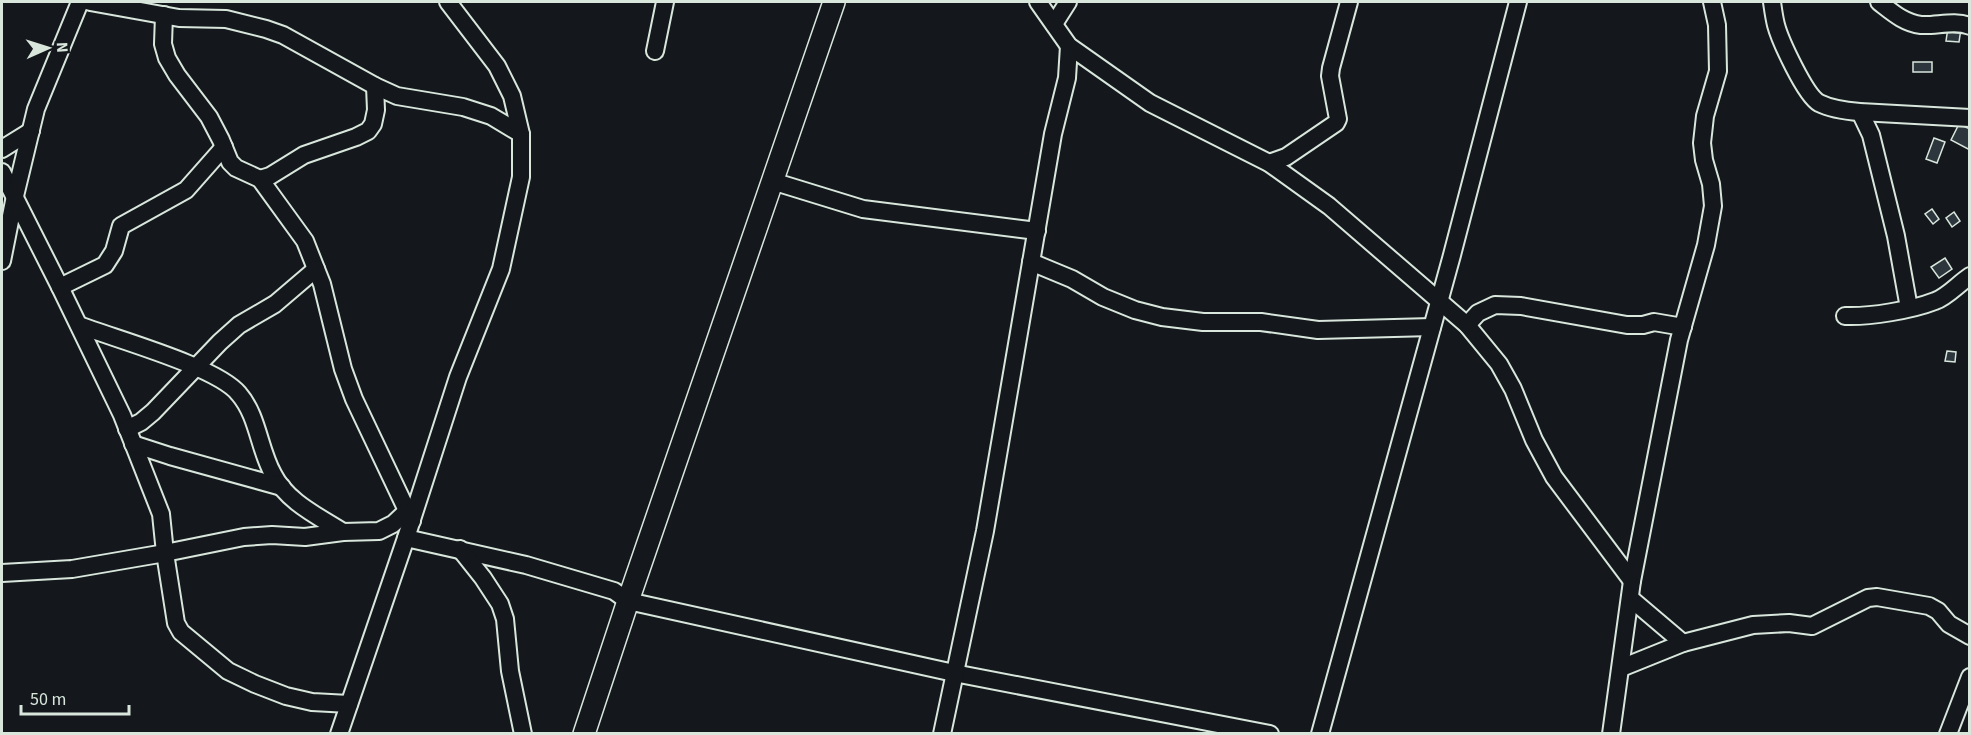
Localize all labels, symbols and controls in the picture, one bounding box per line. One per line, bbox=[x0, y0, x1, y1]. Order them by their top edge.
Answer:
north arrow bbox=[18, 18, 78, 78]
text: N bbox=[51, 41, 73, 53]
scale bar bbox=[21, 678, 129, 716]
text: 50 m bbox=[30, 687, 66, 712]

